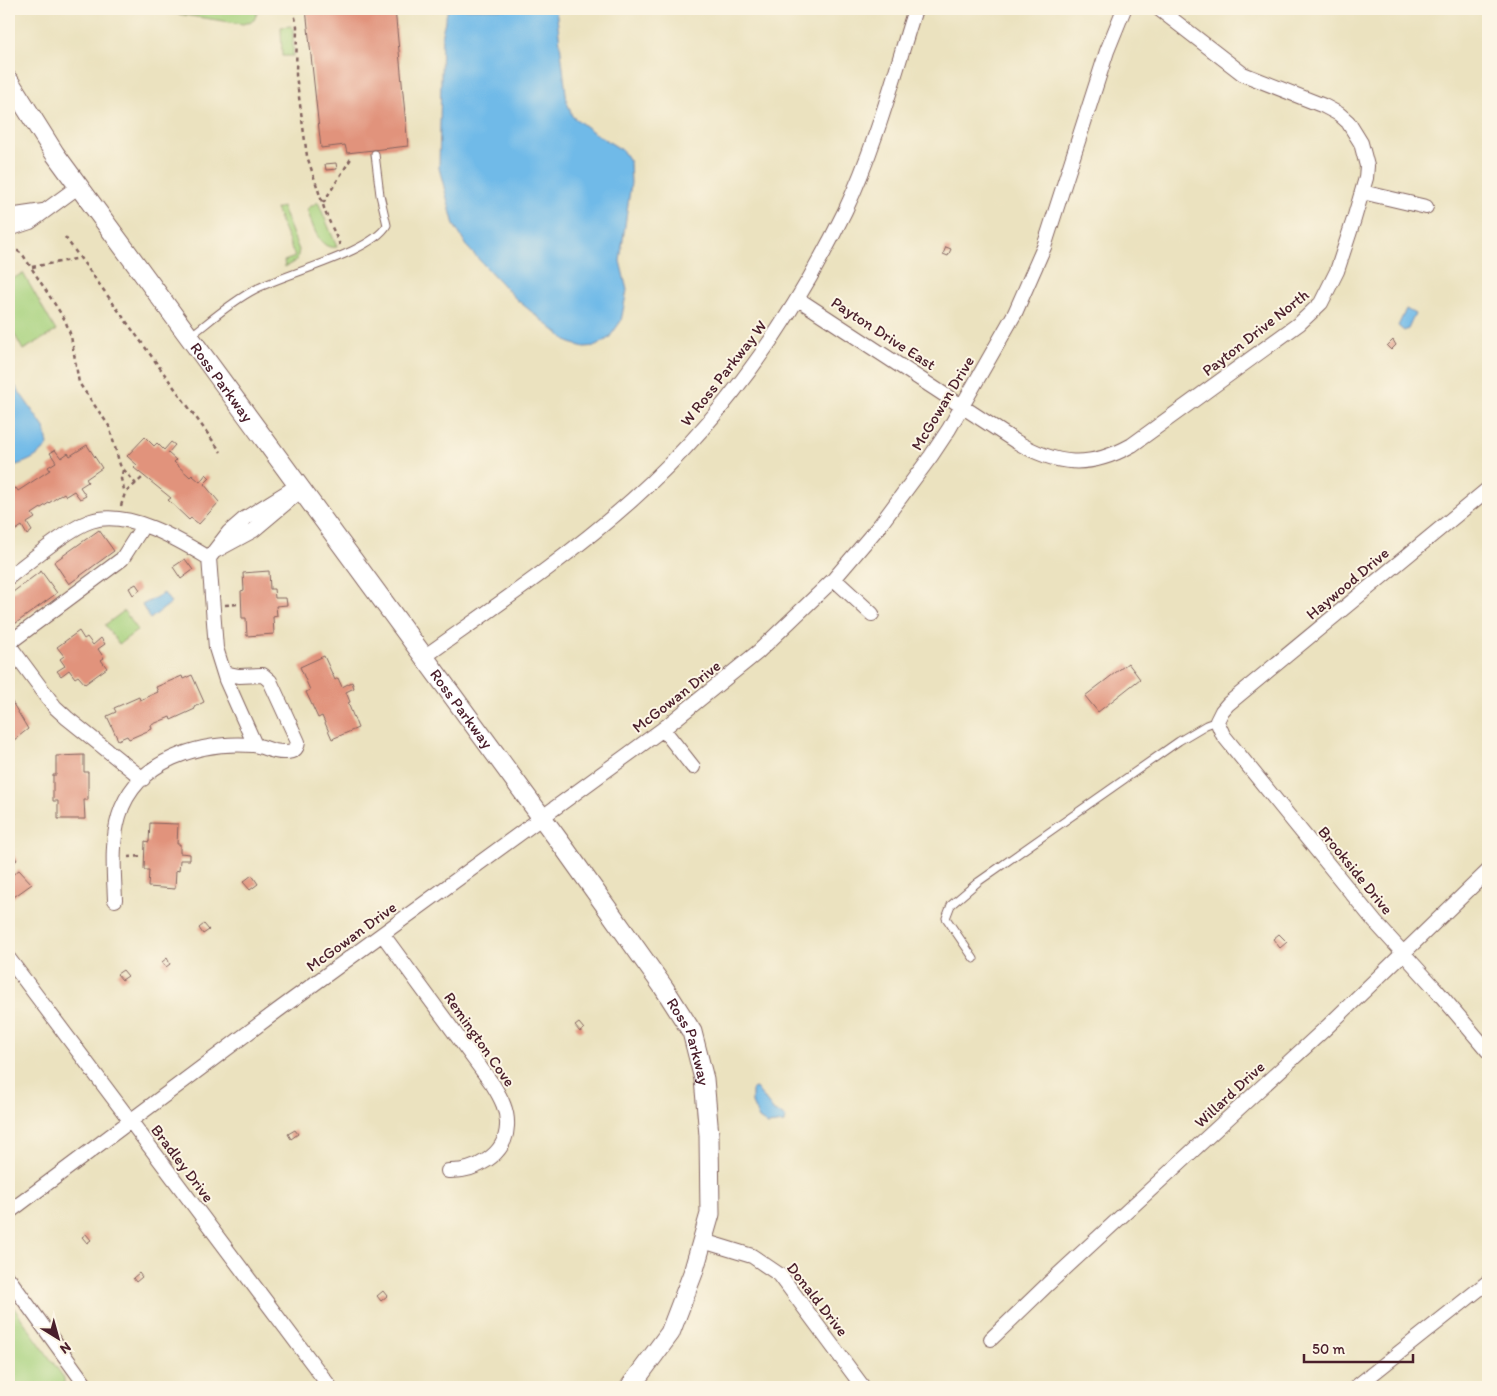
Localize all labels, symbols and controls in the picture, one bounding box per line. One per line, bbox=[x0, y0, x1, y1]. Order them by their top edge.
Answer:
street label: Payton Drive North bbox=[1198, 285, 1312, 380]
street label: Payton Drive East bbox=[828, 293, 940, 374]
street label: W Ross Parkway W bbox=[676, 316, 771, 430]
street label: Ross Parkway bbox=[186, 339, 258, 426]
street label: McGowan Drive bbox=[907, 353, 978, 454]
street label: Haywood Drive bbox=[1302, 543, 1393, 624]
street label: McGowan Drive bbox=[628, 656, 724, 737]
street label: Ross Parkway bbox=[426, 665, 497, 753]
street label: Brookside Drive bbox=[1314, 822, 1397, 919]
street label: McGowan Drive bbox=[303, 897, 400, 975]
street label: Remington Cove bbox=[440, 988, 519, 1090]
street label: Ross Parkway bbox=[663, 994, 714, 1087]
street label: Willard Drive bbox=[1190, 1057, 1268, 1132]
street label: Bradley Drive bbox=[147, 1121, 218, 1206]
street label: Donald Drive bbox=[783, 1259, 852, 1340]
north arrow bbox=[32, 1314, 82, 1364]
scale bar bbox=[1304, 1331, 1413, 1363]
text: N bbox=[57, 1338, 74, 1358]
text: 50 m bbox=[1312, 1340, 1345, 1358]

